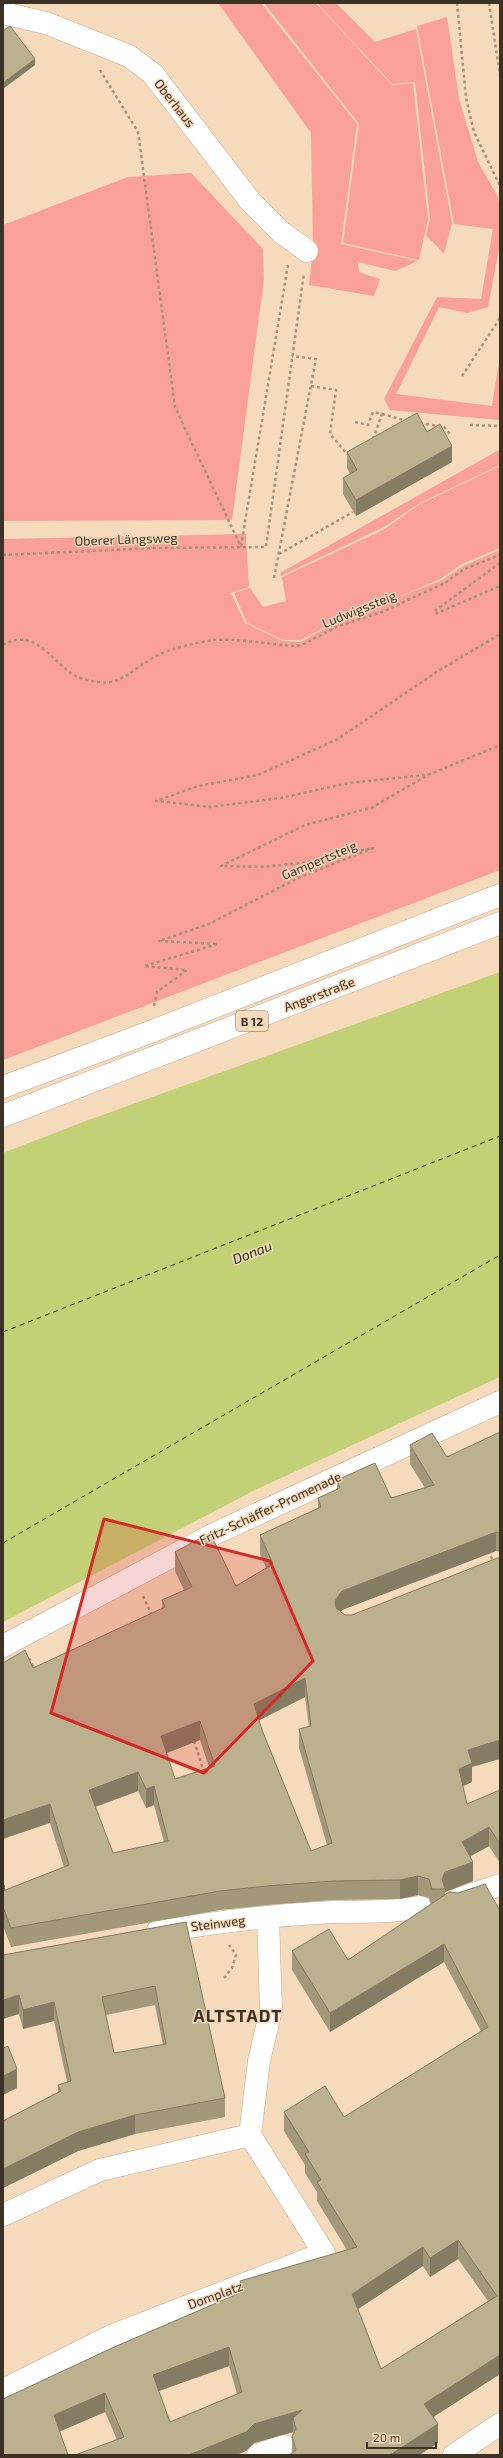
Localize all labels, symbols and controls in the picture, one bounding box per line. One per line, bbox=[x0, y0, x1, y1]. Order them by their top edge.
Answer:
street label: Oberhaus bbox=[151, 76, 199, 130]
street label: Oberer Längsweg bbox=[74, 529, 178, 549]
street label: Ludwigssteig bbox=[320, 587, 398, 631]
street label: Gampertsteig bbox=[279, 837, 359, 883]
street label: Angerstraße bbox=[281, 973, 357, 1015]
road number: B 12 bbox=[236, 1011, 268, 1031]
water label: Donau bbox=[230, 1237, 274, 1267]
street label: Fritz-Schäffer-Promenade bbox=[196, 1468, 344, 1548]
street label: Steinweg bbox=[190, 1912, 246, 1934]
district label: ALTSTADT bbox=[194, 2005, 282, 2025]
street label: Domplatz bbox=[185, 2278, 245, 2312]
scale bar bbox=[367, 2424, 436, 2450]
text: 20 m bbox=[373, 2430, 400, 2444]

